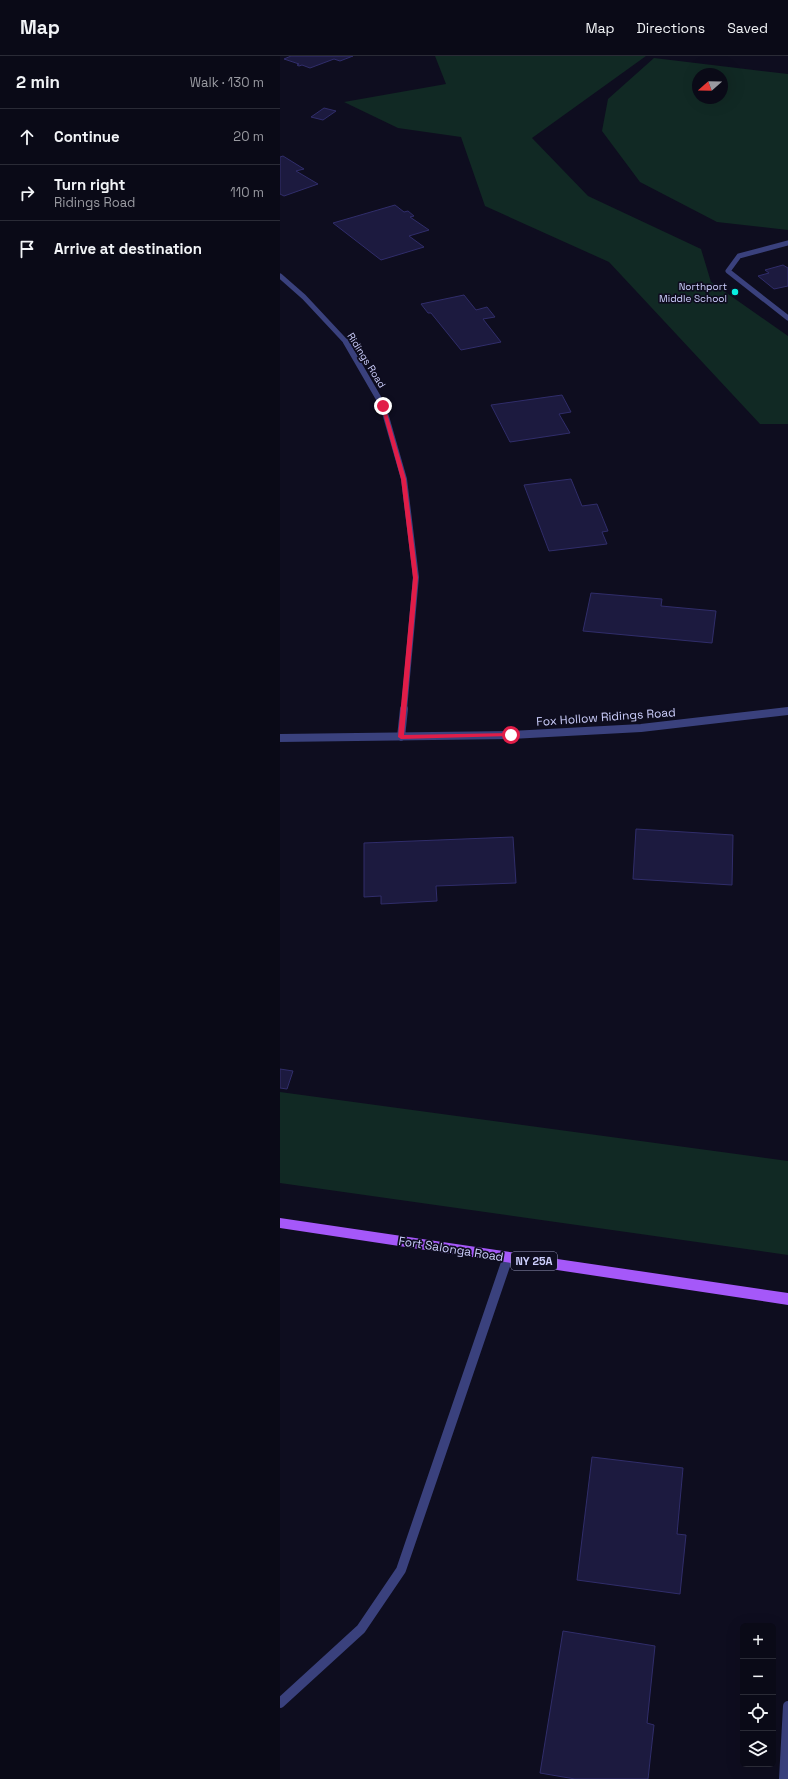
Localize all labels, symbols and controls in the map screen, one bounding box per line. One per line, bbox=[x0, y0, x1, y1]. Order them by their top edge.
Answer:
text: Map bbox=[20, 15, 60, 40]
text: Map bbox=[585, 19, 615, 37]
text: Directions bbox=[637, 19, 705, 37]
text: Saved bbox=[727, 19, 768, 37]
north arrow bbox=[692, 68, 728, 104]
text: 2 min bbox=[16, 71, 60, 93]
text: Walk · 130 m bbox=[190, 74, 264, 91]
icon: ahead bbox=[16, 126, 38, 148]
text: Continue bbox=[54, 127, 120, 146]
text: 20 m bbox=[233, 128, 264, 145]
text: Turn right bbox=[54, 175, 125, 194]
icon: right bbox=[16, 182, 38, 204]
text: 110 m bbox=[230, 184, 264, 201]
text: Ridings Road bbox=[54, 194, 135, 211]
icon: arrive bbox=[16, 238, 38, 260]
text: Arrive at destination bbox=[54, 239, 202, 258]
place label: Northport Middle School bbox=[659, 280, 727, 305]
marker: Northport Middle School bbox=[730, 287, 740, 297]
street label: Ridings Road bbox=[344, 330, 389, 390]
route end bbox=[374, 397, 392, 415]
street label: Fox Hollow Ridings Road bbox=[536, 704, 676, 730]
route start bbox=[502, 726, 520, 744]
street label: Fort Salonga Road bbox=[397, 1233, 505, 1265]
road number: NY 25A bbox=[511, 1252, 557, 1270]
map controls bbox=[740, 1623, 776, 1767]
button: + bbox=[740, 1623, 776, 1659]
button: − bbox=[740, 1659, 776, 1695]
button: locate bbox=[740, 1695, 776, 1731]
button: layers bbox=[740, 1731, 776, 1767]

